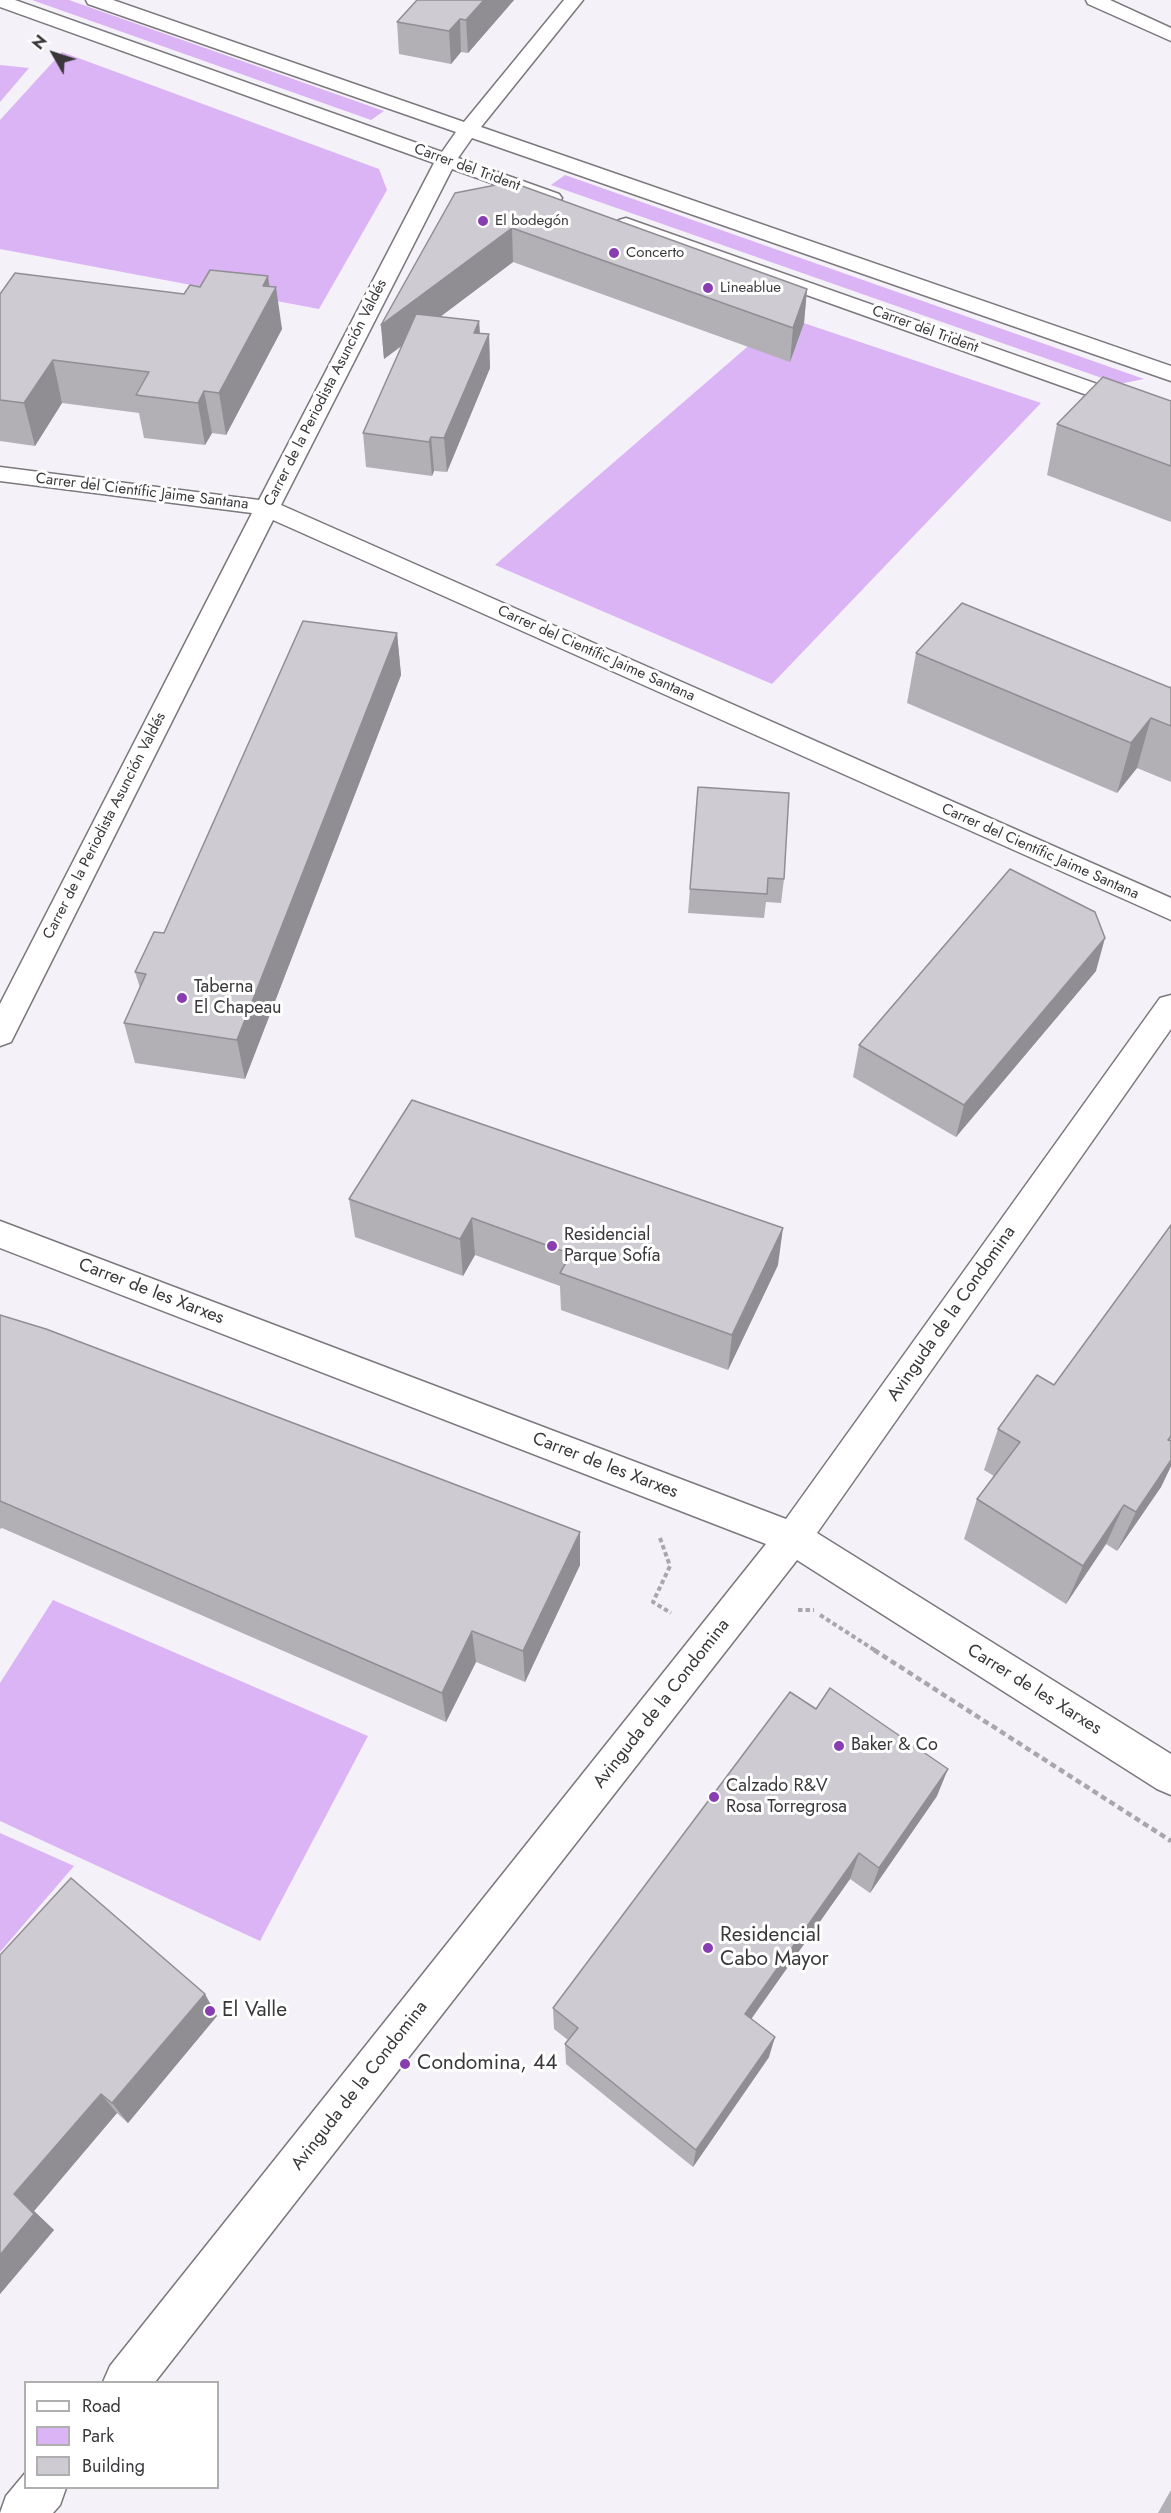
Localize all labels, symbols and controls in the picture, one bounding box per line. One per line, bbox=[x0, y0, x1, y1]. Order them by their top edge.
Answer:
north arrow bbox=[24, 24, 84, 84]
text: N bbox=[27, 30, 53, 55]
street label: Carrer del Trident bbox=[411, 140, 523, 196]
place label: El bodegón bbox=[495, 212, 569, 230]
marker: El bodegón bbox=[476, 214, 490, 228]
place label: Concerto bbox=[626, 244, 684, 262]
marker: Concerto bbox=[607, 246, 621, 260]
street label: Carrer de la Periodista Asunción Valdés bbox=[261, 277, 391, 509]
place label: Lineablue bbox=[720, 279, 781, 297]
marker: Lineablue bbox=[701, 281, 715, 295]
street label: Carrer del Trident bbox=[869, 302, 981, 358]
street label: Carrer del Científic Jaime Santana bbox=[35, 470, 249, 514]
street label: Carrer del Científic Jaime Santana bbox=[495, 602, 697, 706]
street label: Carrer de la Periodista Asunción Valdés bbox=[40, 710, 170, 942]
street label: Carrer del Científic Jaime Santana bbox=[939, 800, 1141, 904]
place label: Taberna El Chapeau bbox=[194, 977, 282, 1020]
marker: Taberna El Chapeau bbox=[175, 991, 189, 1005]
street label: Avinguda de la Condomina bbox=[883, 1222, 1021, 1406]
place label: Residencial Parque Sofía bbox=[564, 1225, 660, 1268]
marker: Residencial Parque Sofía bbox=[545, 1239, 559, 1253]
street label: Carrer de les Xarxes bbox=[75, 1254, 227, 1330]
street label: Carrer de les Xarxes bbox=[529, 1428, 681, 1504]
street label: Avinguda de la Condomina bbox=[589, 1615, 735, 1793]
street label: Carrer de les Xarxes bbox=[963, 1640, 1105, 1740]
place label: Baker & Co bbox=[851, 1735, 938, 1757]
marker: Baker & Co bbox=[832, 1739, 846, 1753]
place label: Calzado R&V Rosa Torregrosa bbox=[726, 1776, 847, 1818]
marker: Calzado R&V Rosa Torregrosa bbox=[707, 1790, 721, 1804]
place label: Residencial Cabo Mayor bbox=[720, 1923, 829, 1973]
marker: Residencial Cabo Mayor bbox=[701, 1941, 715, 1955]
street label: Avinguda de la Condomina bbox=[287, 1997, 433, 2175]
place label: El Valle bbox=[222, 1998, 287, 2024]
marker: El Valle bbox=[203, 2004, 217, 2018]
place label: Condomina, 44 bbox=[417, 2051, 558, 2077]
marker: Condomina, 44 bbox=[398, 2057, 412, 2071]
legend bbox=[24, 2381, 219, 2489]
text: Road bbox=[82, 2393, 121, 2419]
text: Park bbox=[82, 2423, 114, 2449]
text: Building bbox=[82, 2453, 145, 2479]

